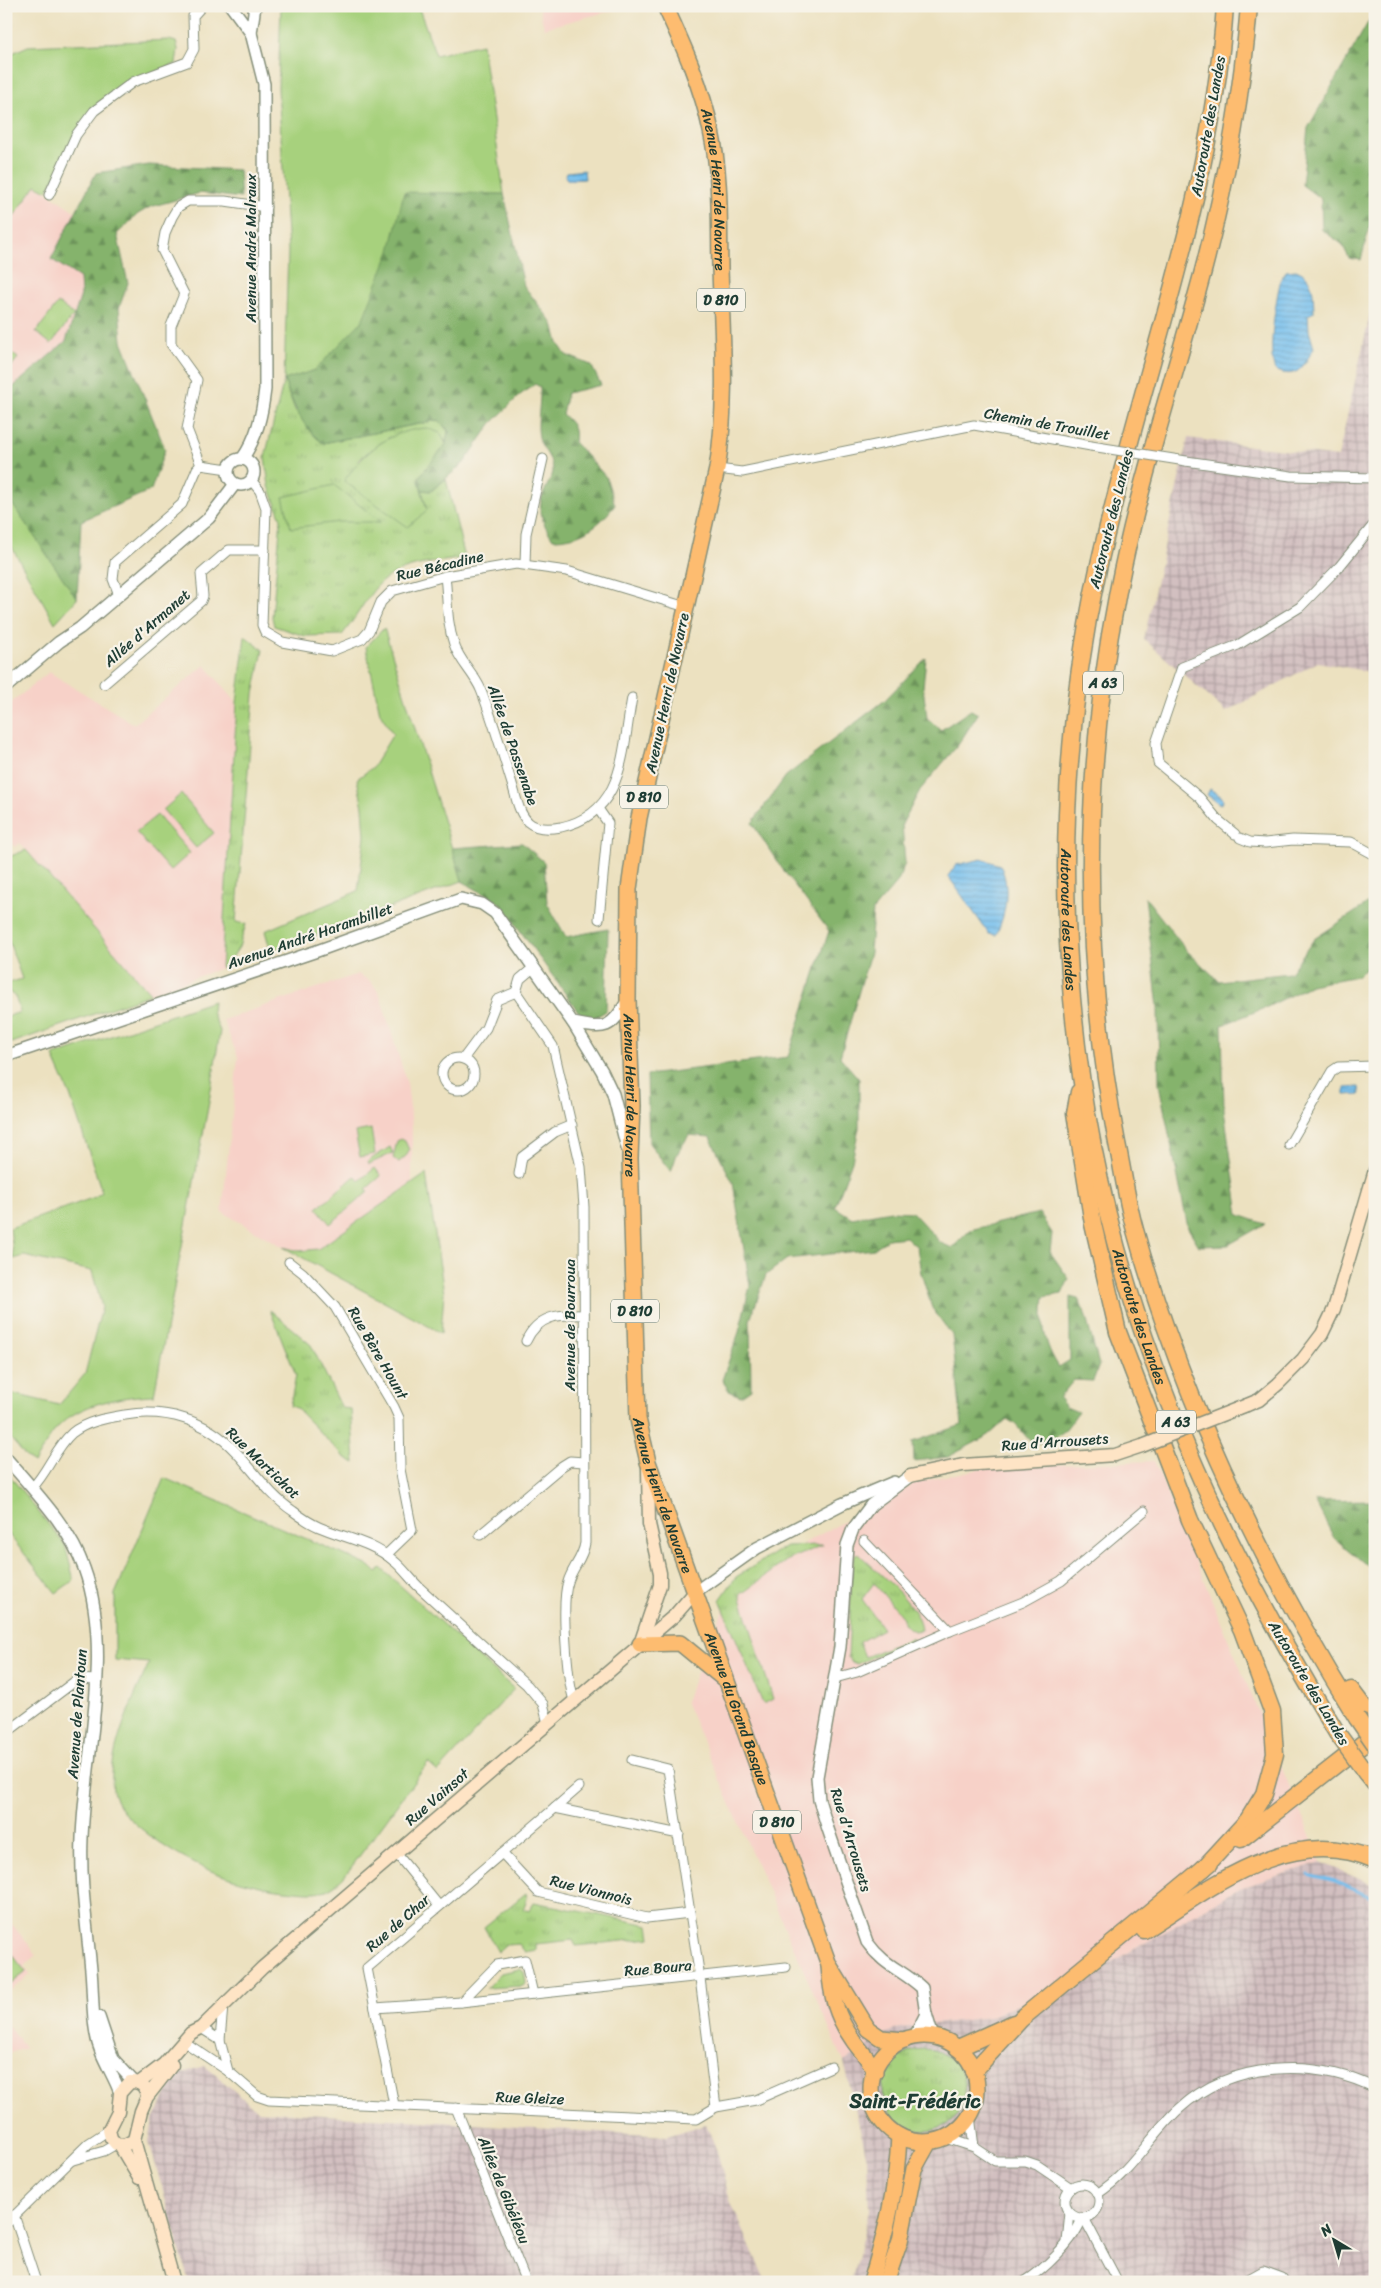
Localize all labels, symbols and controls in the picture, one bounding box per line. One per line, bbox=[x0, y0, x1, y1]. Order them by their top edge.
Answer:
street label: Autoroute des Landes bbox=[1183, 54, 1233, 199]
street label: Avenue Henri de Navarre bbox=[693, 104, 733, 271]
street label: Avenue André Malraux bbox=[238, 173, 264, 323]
road number: D 810 bbox=[697, 288, 745, 312]
street label: Chemin de Trouillet bbox=[982, 400, 1112, 448]
street label: Autoroute des Landes bbox=[1081, 447, 1141, 592]
street label: Rue Bécadine bbox=[394, 543, 487, 589]
street label: Allée d'Armanet bbox=[97, 582, 197, 674]
street label: Avenue Henri de Navarre bbox=[637, 610, 697, 777]
road number: A 63 bbox=[1083, 671, 1123, 694]
street label: Allée de Passenabe bbox=[480, 680, 546, 809]
road number: D 810 bbox=[620, 786, 668, 809]
street label: Autoroute des Landes bbox=[1053, 847, 1084, 992]
street label: Avenue André Harambillet bbox=[223, 895, 397, 977]
street label: Avenue Henri de Navarre bbox=[615, 1012, 645, 1177]
street label: Autoroute des Landes bbox=[1104, 1244, 1174, 1389]
street label: Avenue de Bourroua bbox=[557, 1259, 583, 1392]
road number: D 810 bbox=[611, 1300, 659, 1322]
street label: Rue Bère Hount bbox=[341, 1302, 416, 1405]
road number: A 63 bbox=[1156, 1410, 1196, 1434]
street label: Avenue Henri de Navarre bbox=[625, 1413, 700, 1577]
street label: Rue Martichot bbox=[220, 1420, 307, 1506]
street label: Rue d'Arrousets bbox=[1001, 1425, 1110, 1459]
street label: Autoroute des Landes bbox=[1261, 1614, 1357, 1751]
street label: Avenue du Grand Basque bbox=[697, 1627, 776, 1789]
street label: Avenue de Plantoun bbox=[59, 1648, 94, 1781]
street label: Rue Vainsot bbox=[399, 1761, 476, 1832]
street label: Rue d'Arrousets bbox=[823, 1785, 879, 1896]
road number: D 810 bbox=[753, 1810, 801, 1834]
street label: Rue Vionnois bbox=[547, 1867, 635, 1913]
street label: Rue de Char bbox=[360, 1887, 437, 1959]
street label: Rue Boura bbox=[623, 1952, 693, 1984]
street label: Rue Gleize bbox=[495, 2084, 565, 2112]
district label: Saint-Frédéric bbox=[849, 2084, 981, 2119]
street label: Allée de Gibéléou bbox=[470, 2131, 537, 2248]
north arrow bbox=[1308, 2216, 1358, 2266]
text: N bbox=[1314, 2217, 1338, 2244]

